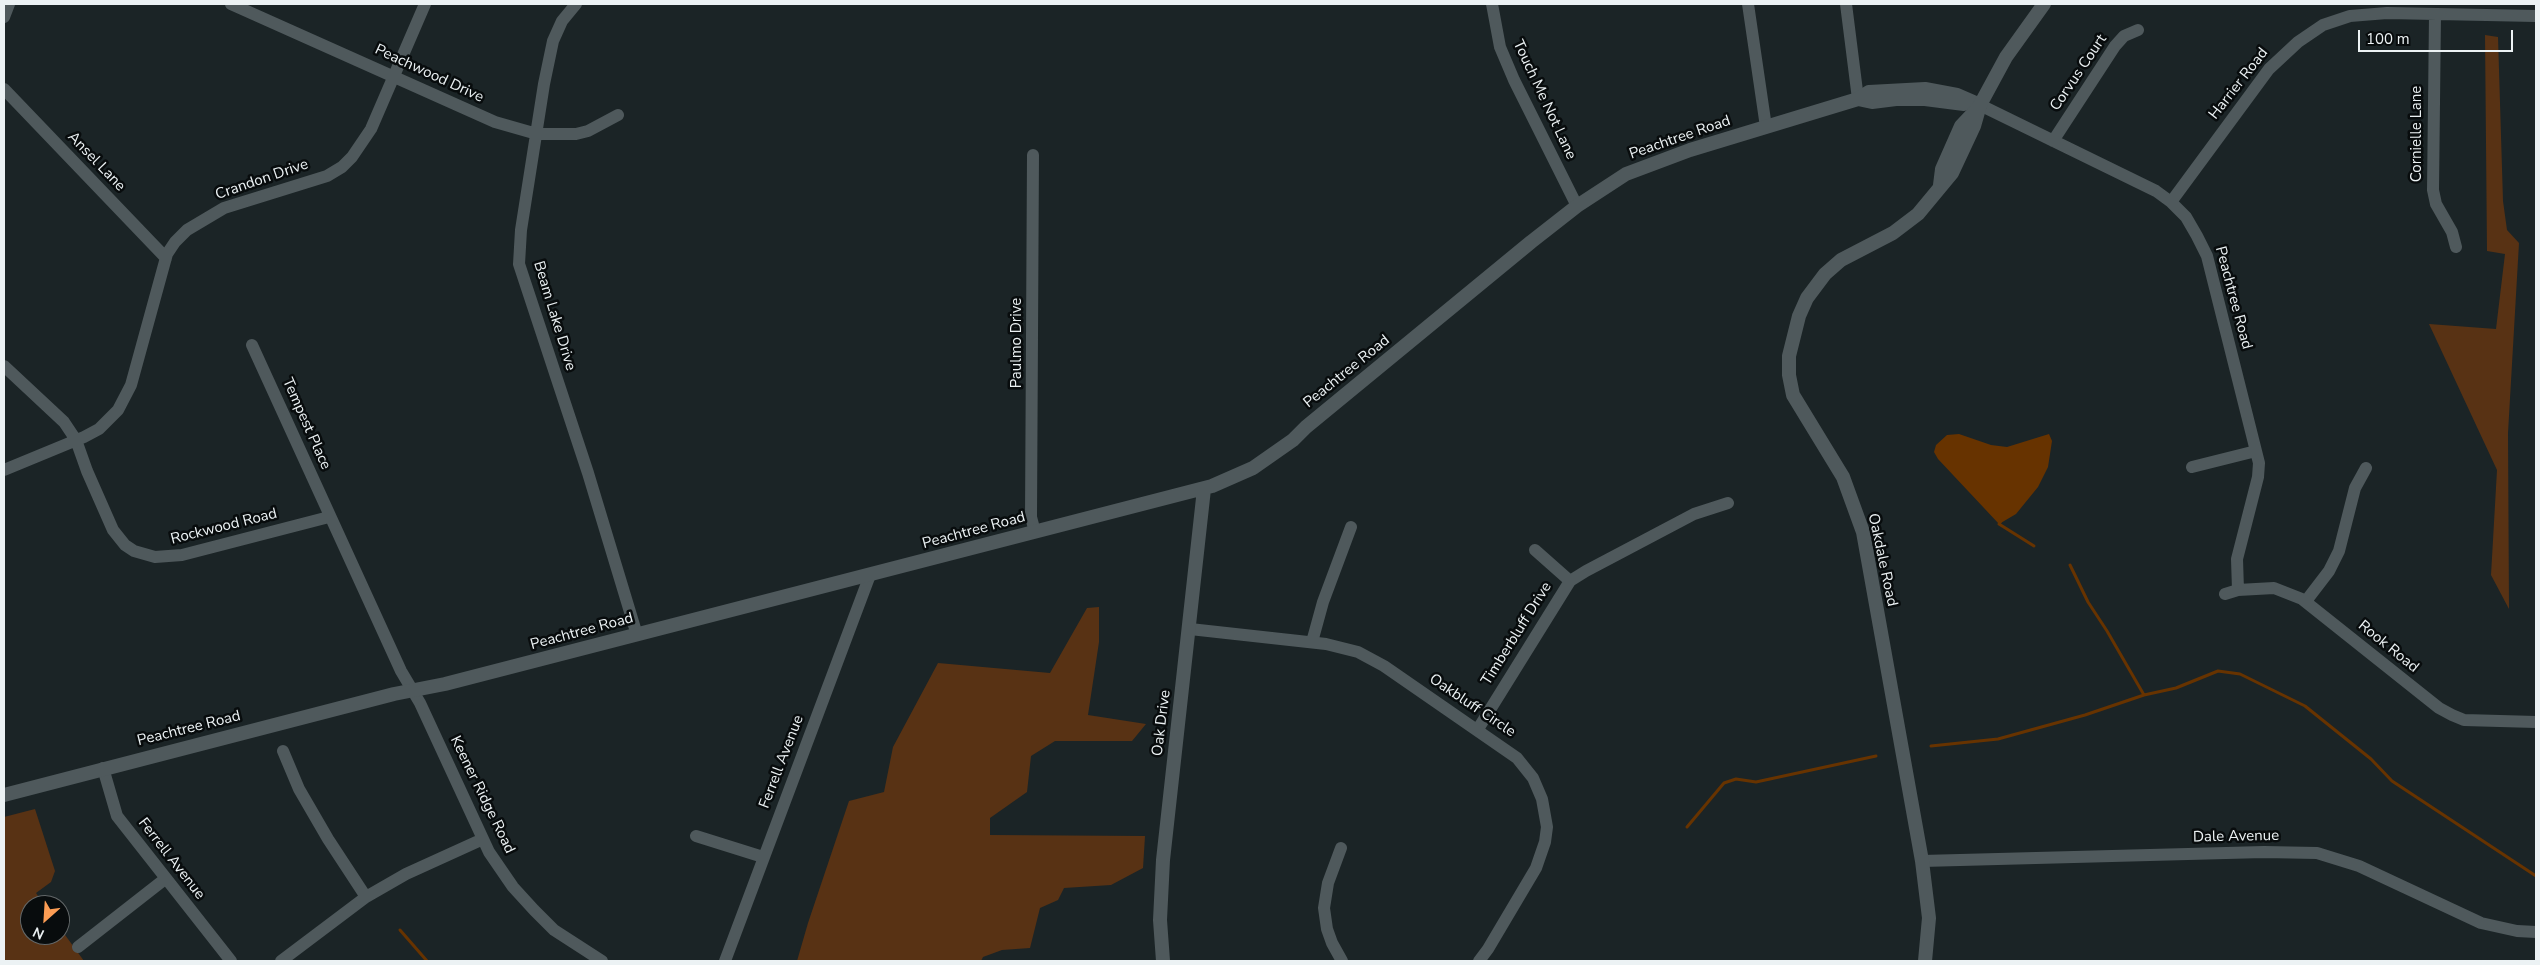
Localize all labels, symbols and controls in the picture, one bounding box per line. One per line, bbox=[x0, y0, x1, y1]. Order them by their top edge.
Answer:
scale bar bbox=[2360, 20, 2515, 52]
text: 100 m bbox=[2366, 29, 2410, 49]
street label: Corvus Court bbox=[2047, 31, 2111, 115]
street label: Touch Me Not Lane bbox=[1508, 37, 1580, 163]
street label: Peachwood Drive bbox=[372, 41, 486, 107]
street label: Harrier Road bbox=[2206, 45, 2272, 123]
street label: Cornielle Lane bbox=[2408, 86, 2426, 182]
street label: Peachtree Road bbox=[1627, 112, 1733, 164]
street label: Ansel Lane bbox=[63, 129, 129, 195]
street label: Crandon Drive bbox=[213, 156, 311, 204]
street label: Peachtree Road bbox=[2211, 245, 2255, 351]
street label: Beam Lake Drive bbox=[529, 259, 579, 373]
street label: Paulmo Drive bbox=[1008, 298, 1026, 388]
street label: Peachtree Road bbox=[1300, 332, 1394, 412]
street label: Tempest Place bbox=[278, 375, 334, 473]
street label: Rockwood Road bbox=[169, 505, 279, 549]
street label: Peachtree Road bbox=[921, 509, 1027, 553]
street label: Oakdale Road bbox=[1863, 512, 1901, 608]
street label: Timberbluff Drive bbox=[1478, 579, 1556, 689]
street label: Peachtree Road bbox=[529, 610, 635, 654]
street label: Rook Road bbox=[2354, 617, 2422, 677]
street label: Oakbluff Circle bbox=[1425, 670, 1519, 742]
street label: Oak Drive bbox=[1149, 689, 1175, 757]
street label: Peachtree Road bbox=[135, 707, 243, 751]
street label: Ferrell Avenue bbox=[756, 713, 808, 811]
street label: Keener Ridge Road bbox=[446, 733, 518, 857]
street label: Ferrell Avenue bbox=[134, 815, 208, 903]
street label: Dale Avenue bbox=[2193, 827, 2279, 847]
north arrow bbox=[20, 895, 70, 945]
text: N bbox=[30, 922, 48, 944]

